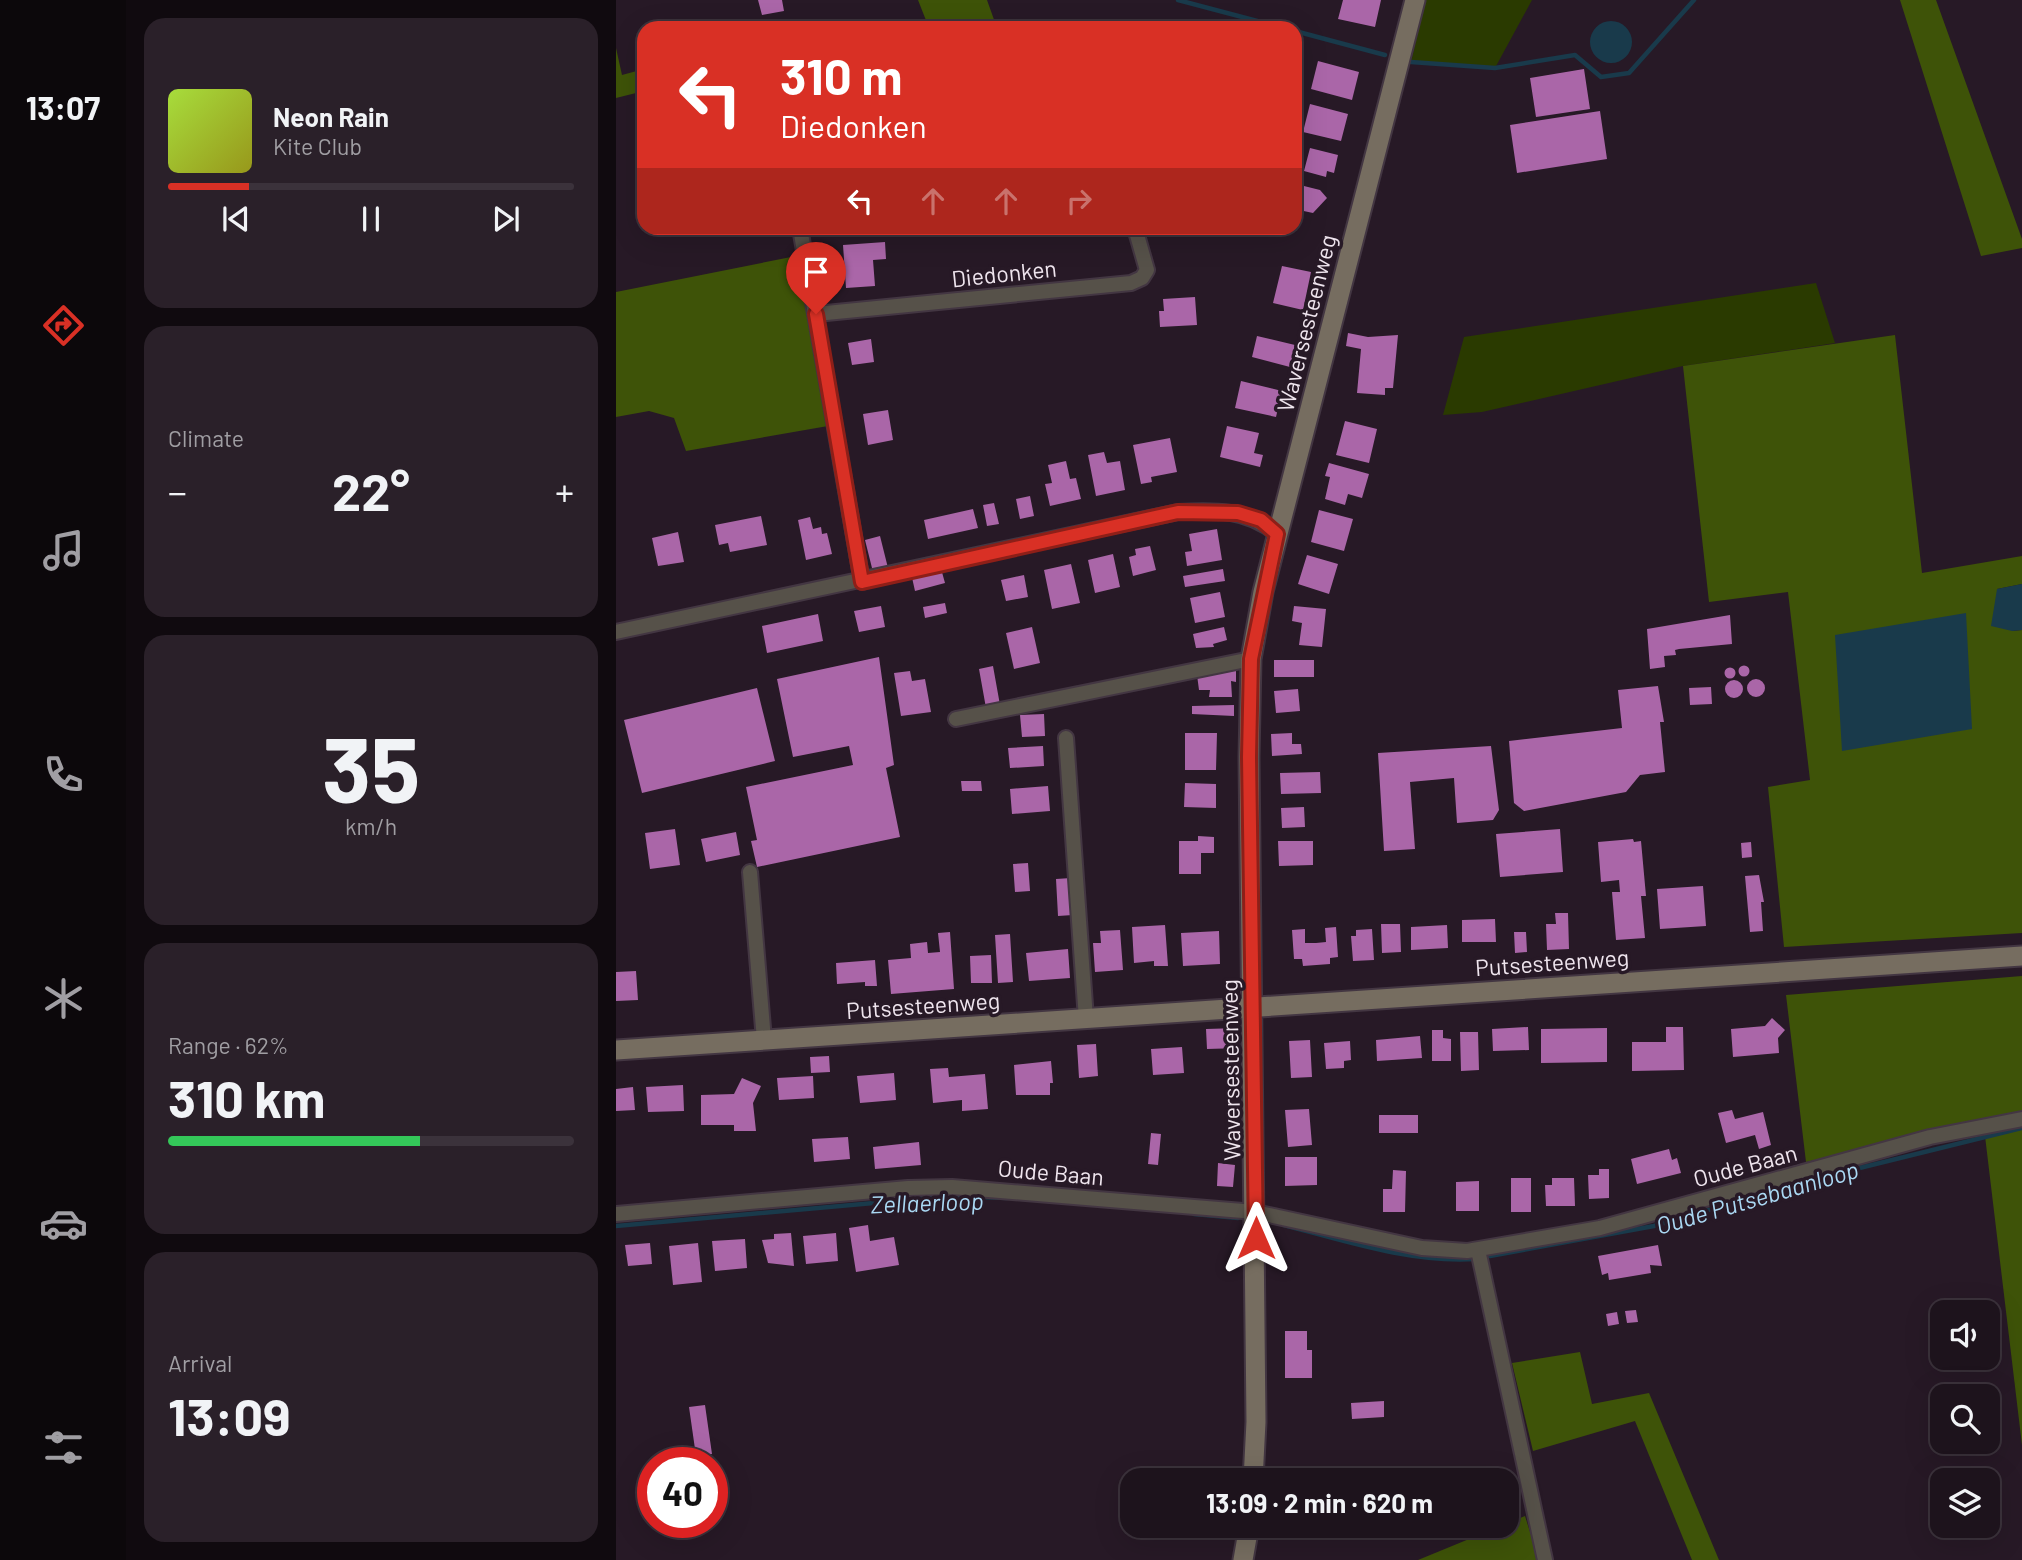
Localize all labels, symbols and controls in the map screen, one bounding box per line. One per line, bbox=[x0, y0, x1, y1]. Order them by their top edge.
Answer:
text: 310 m bbox=[780, 46, 902, 105]
icon: left bbox=[665, 49, 756, 140]
text: 13:07 bbox=[26, 88, 100, 126]
text: Neon Rain bbox=[273, 101, 389, 132]
text: Diedonken bbox=[780, 106, 927, 144]
text: Kite Club bbox=[273, 132, 362, 160]
icon: left bbox=[841, 182, 879, 220]
icon: ahead bbox=[914, 182, 952, 220]
icon: ahead bbox=[987, 182, 1025, 220]
icon: right bbox=[1060, 182, 1098, 220]
icon: previous bbox=[217, 200, 255, 238]
icon: pause bbox=[352, 200, 390, 238]
icon: next bbox=[487, 200, 525, 238]
street label: Waversesteenweg bbox=[1270, 232, 1342, 414]
pin bbox=[786, 242, 846, 314]
icon: arrive bbox=[797, 253, 835, 291]
street label: Diedonken bbox=[950, 254, 1058, 292]
icon: directions bbox=[39, 301, 88, 350]
text: Climate bbox=[168, 424, 244, 452]
text: 22° bbox=[332, 459, 410, 521]
text: − bbox=[168, 468, 187, 514]
text: + bbox=[555, 468, 574, 514]
icon: music bbox=[39, 526, 88, 575]
text: 35 bbox=[322, 712, 420, 821]
icon: phone bbox=[39, 750, 88, 799]
text: km/h bbox=[345, 812, 397, 840]
street label: Putsesteenweg bbox=[1474, 943, 1630, 981]
icon: climate bbox=[39, 974, 88, 1023]
street label: Waversesteenweg bbox=[1214, 979, 1246, 1161]
street label: Putsesteenweg bbox=[845, 986, 1001, 1024]
text: Range · 62% bbox=[168, 1031, 289, 1059]
text: 310 km bbox=[168, 1066, 326, 1128]
street label: Oude Baan bbox=[1690, 1138, 1800, 1192]
street label: Oude Baan bbox=[997, 1153, 1105, 1191]
water label: Oude Putsebaanloop bbox=[1652, 1154, 1862, 1240]
water label: Zellaerloop bbox=[870, 1186, 984, 1218]
icon: car bbox=[39, 1199, 88, 1248]
position arrow bbox=[1219, 1201, 1293, 1275]
map controls bbox=[1930, 1300, 2000, 1538]
button: sound bbox=[1930, 1300, 2000, 1370]
text: Arrival bbox=[168, 1349, 232, 1377]
text: 13:09 bbox=[168, 1384, 291, 1446]
button: search bbox=[1930, 1384, 2000, 1454]
icon: filters bbox=[39, 1423, 88, 1472]
speed limit sign: 40 bbox=[637, 1447, 728, 1538]
button: layers bbox=[1930, 1468, 2000, 1538]
text: 13:09 · 2 min · 620 m bbox=[1206, 1487, 1433, 1518]

